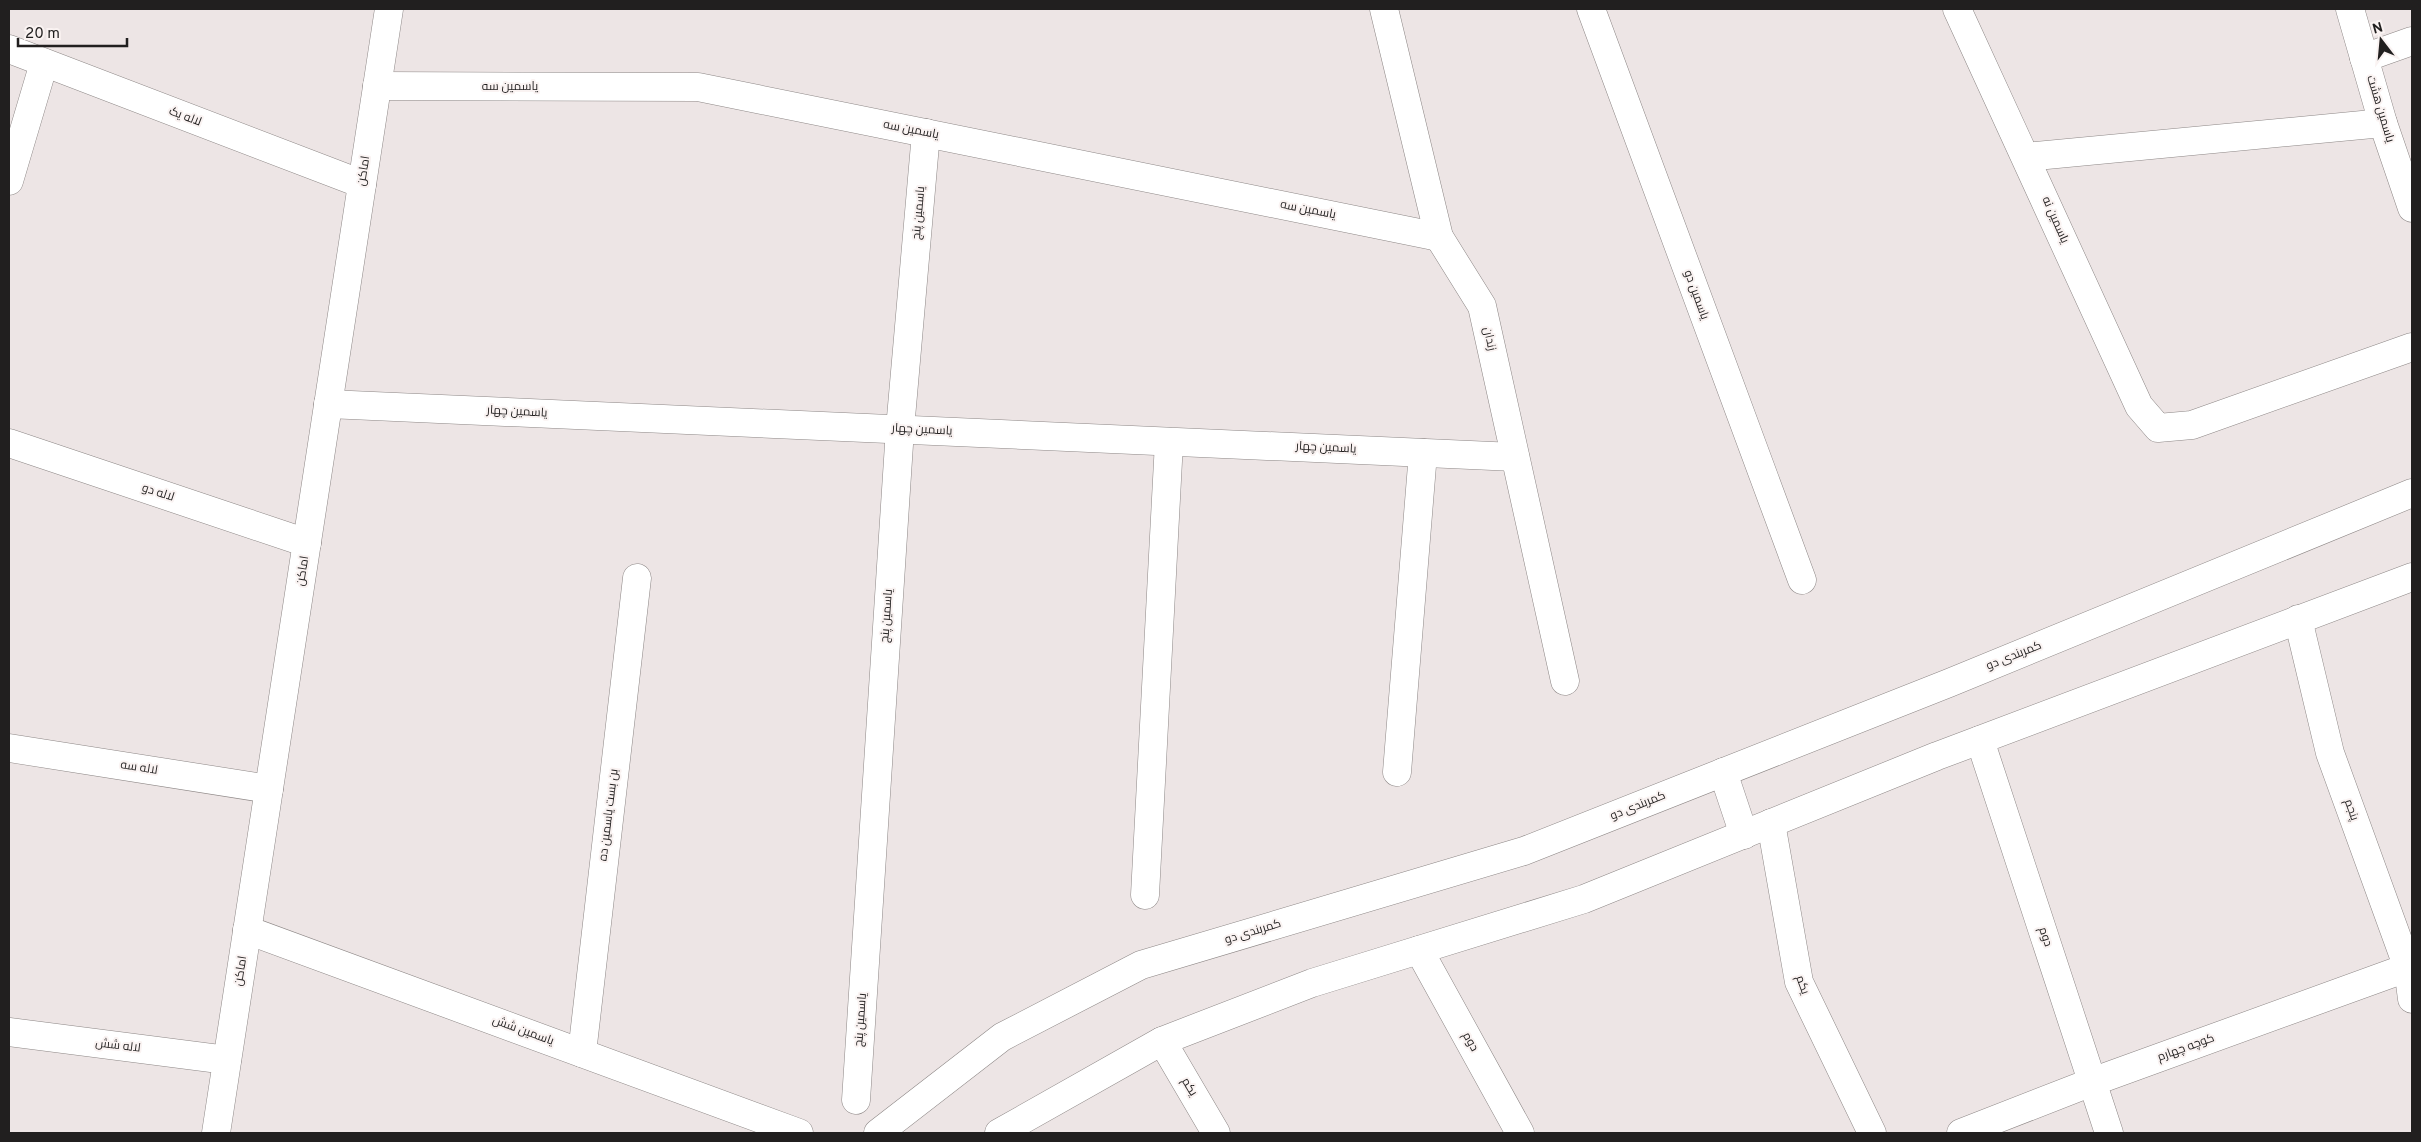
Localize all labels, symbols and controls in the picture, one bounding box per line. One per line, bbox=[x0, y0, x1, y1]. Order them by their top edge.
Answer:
scale bar bbox=[18, 15, 126, 47]
north arrow bbox=[2356, 15, 2406, 65]
text: N bbox=[2371, 19, 2385, 39]
text: 20 m bbox=[25, 25, 60, 44]
street label: یاسمین هشت bbox=[2362, 74, 2398, 145]
street label: یاسمین سه bbox=[482, 79, 539, 95]
street label: لاله یک bbox=[166, 103, 204, 131]
street label: یاسمین سه bbox=[882, 117, 941, 143]
street label: اماکن bbox=[354, 155, 374, 187]
street label: یاسمین پنج bbox=[909, 185, 929, 240]
street label: یاسمین نه bbox=[2038, 194, 2073, 247]
street label: یاسمین سه bbox=[1279, 197, 1338, 223]
street label: یاسمین دو bbox=[1680, 268, 1713, 323]
street label: زندان bbox=[1479, 326, 1499, 352]
street label: یاسمین چهار bbox=[485, 402, 549, 422]
street label: یاسمین چهار bbox=[890, 420, 954, 440]
street label: یاسمین چهار bbox=[1294, 438, 1358, 458]
street label: لاله دو bbox=[140, 480, 176, 506]
street label: اماکن bbox=[293, 555, 313, 587]
street label: یاسمین پنج bbox=[877, 588, 897, 643]
street label: کمربندی دو bbox=[1984, 638, 2044, 674]
street label: لاله سه bbox=[119, 757, 159, 779]
street label: بن بست یاسمین ده bbox=[595, 768, 623, 862]
street label: کمربندی دو bbox=[1608, 788, 1668, 824]
street label: پنجم bbox=[2340, 797, 2363, 824]
street label: کمربندی دو bbox=[1223, 916, 1283, 948]
street label: دوم bbox=[2034, 925, 2056, 949]
street label: اماکن bbox=[231, 955, 251, 987]
street label: یکم bbox=[1791, 973, 1813, 997]
street label: یاسمین پنج bbox=[851, 992, 871, 1047]
street label: یاسمین شش bbox=[490, 1012, 557, 1050]
street label: دوم bbox=[1458, 1029, 1482, 1055]
street label: کوچه چهارم bbox=[2155, 1030, 2217, 1066]
street label: لاله شش bbox=[94, 1035, 142, 1057]
street label: یکم bbox=[1177, 1075, 1201, 1100]

